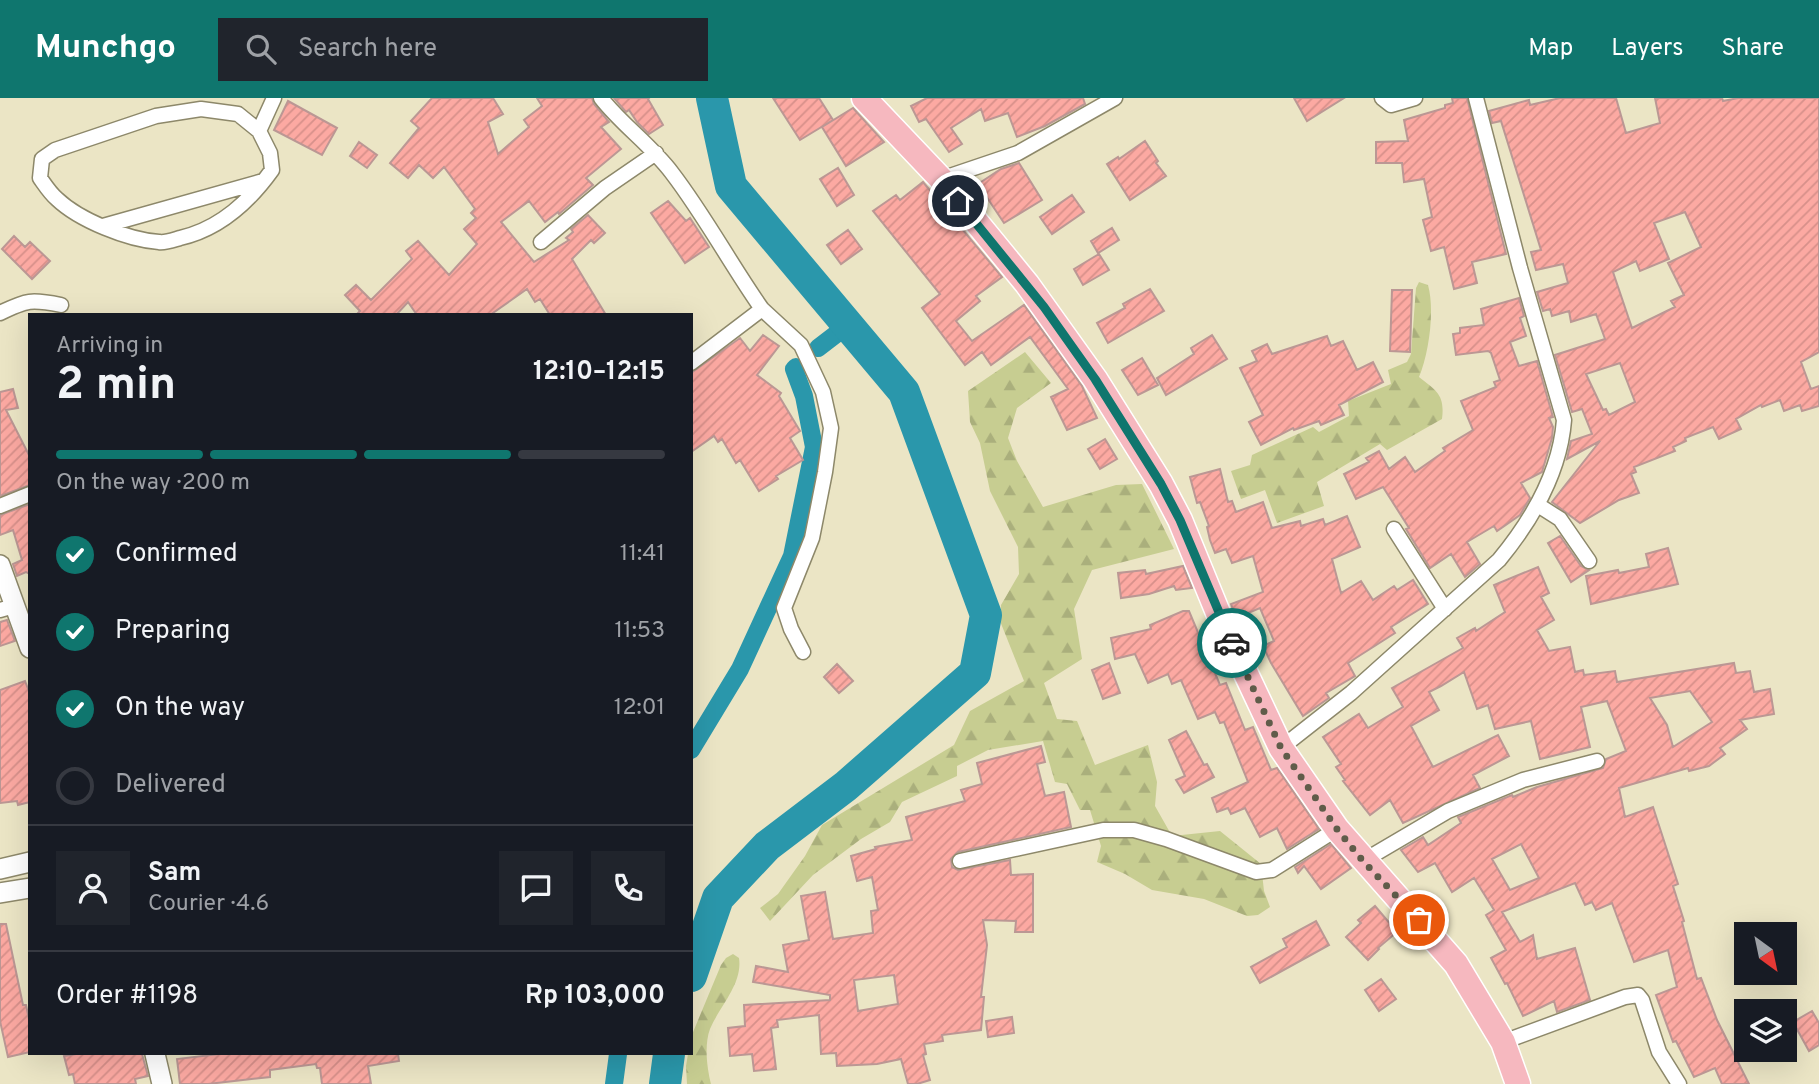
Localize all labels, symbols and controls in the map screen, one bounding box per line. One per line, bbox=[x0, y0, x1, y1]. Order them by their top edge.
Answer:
search box bbox=[218, 18, 708, 81]
text: Munchgo bbox=[35, 28, 176, 70]
icon: search bbox=[242, 30, 280, 68]
text: Search here bbox=[298, 33, 437, 66]
text: Map bbox=[1528, 34, 1573, 64]
text: Layers bbox=[1611, 34, 1683, 64]
text: Share bbox=[1721, 34, 1784, 64]
pin bbox=[928, 171, 988, 231]
icon: home bbox=[939, 182, 977, 220]
text: Arriving in bbox=[56, 332, 163, 361]
text: 12:10–12:15 bbox=[533, 356, 665, 389]
text: 2 min bbox=[56, 357, 176, 416]
text: On the way · 200 m bbox=[56, 469, 250, 498]
icon: check bbox=[56, 536, 94, 574]
text: Confirmed bbox=[115, 538, 238, 571]
text: 11:41 bbox=[620, 540, 665, 569]
courier bbox=[1197, 608, 1267, 678]
icon: check bbox=[56, 613, 94, 651]
text: Preparing bbox=[115, 615, 230, 648]
text: 11:53 bbox=[615, 617, 665, 646]
icon: car bbox=[1213, 624, 1251, 662]
icon: check bbox=[56, 690, 94, 728]
text: On the way bbox=[115, 692, 245, 725]
text: 12:01 bbox=[614, 694, 665, 723]
text: Delivered bbox=[115, 769, 226, 802]
button: person bbox=[56, 851, 130, 925]
button: chat bbox=[499, 851, 573, 925]
button: phone bbox=[591, 851, 665, 925]
text: Sam bbox=[148, 857, 201, 890]
text: Courier · 4.6 bbox=[148, 890, 269, 919]
pin bbox=[1389, 890, 1449, 950]
icon: bag bbox=[1400, 901, 1438, 939]
north arrow bbox=[1734, 922, 1797, 985]
map controls bbox=[1734, 922, 1797, 1062]
text: Order #1198 bbox=[56, 980, 198, 1013]
text: Rp 103,000 bbox=[525, 980, 665, 1013]
button: layers bbox=[1734, 999, 1797, 1062]

